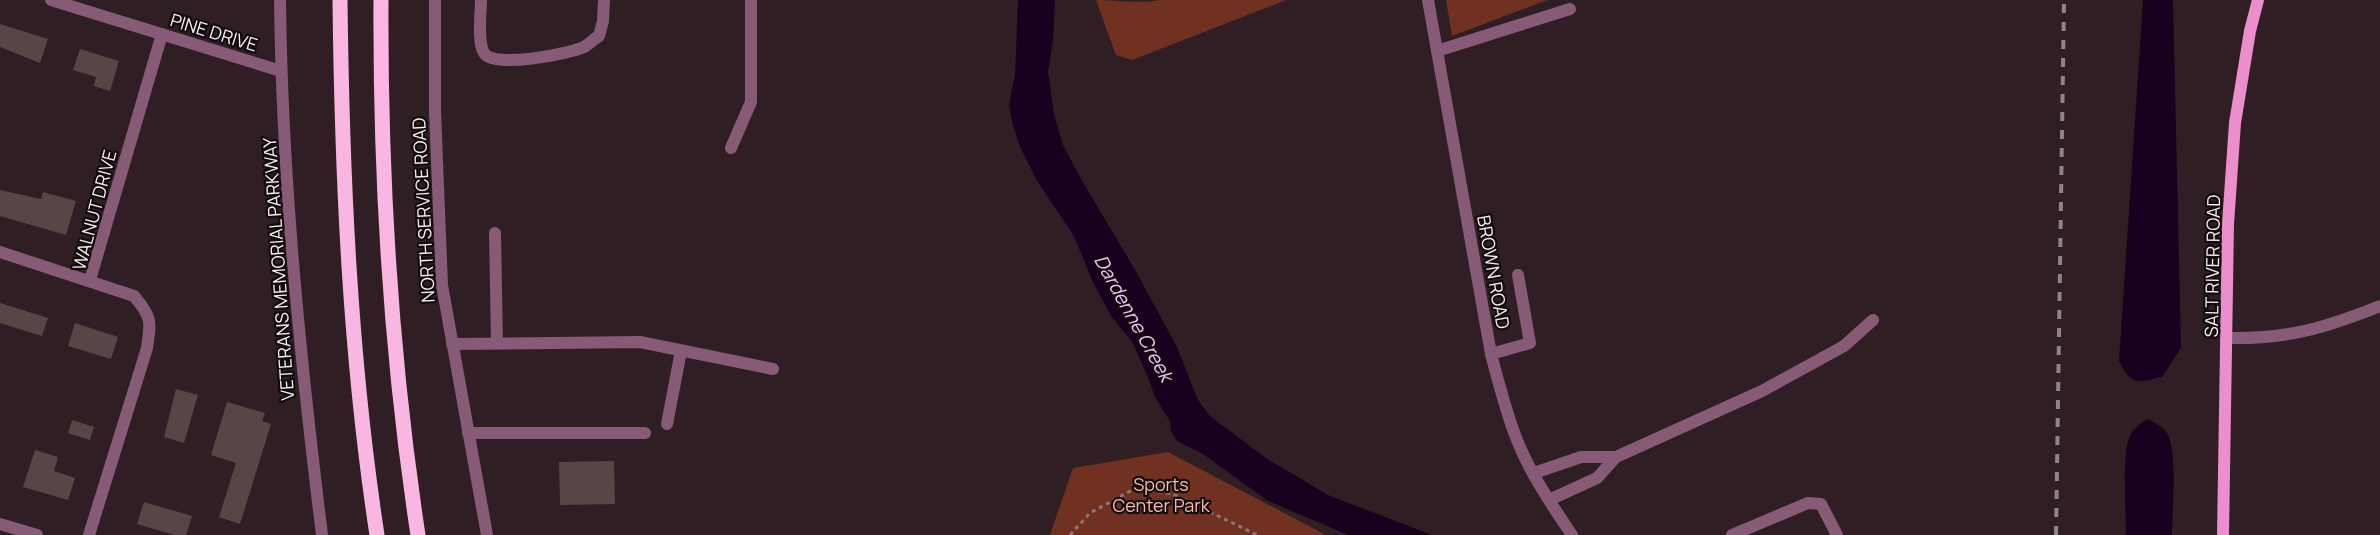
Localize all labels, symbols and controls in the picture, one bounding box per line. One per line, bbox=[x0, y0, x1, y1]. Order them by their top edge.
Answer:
street label: PINE DRIVE bbox=[167, 7, 261, 57]
street label: NORTH SERVICE ROAD bbox=[406, 117, 440, 303]
street label: VETERANS MEMORIAL PARKWAY bbox=[257, 136, 299, 401]
street label: WALNUT DRIVE bbox=[66, 147, 122, 273]
street label: SALT RIVER ROAD bbox=[2199, 194, 2225, 338]
street label: BROWN ROAD bbox=[1472, 213, 1516, 331]
water label: Dardenne Creek bbox=[1088, 250, 1181, 388]
park label: Sports Center Park bbox=[1112, 472, 1211, 517]

